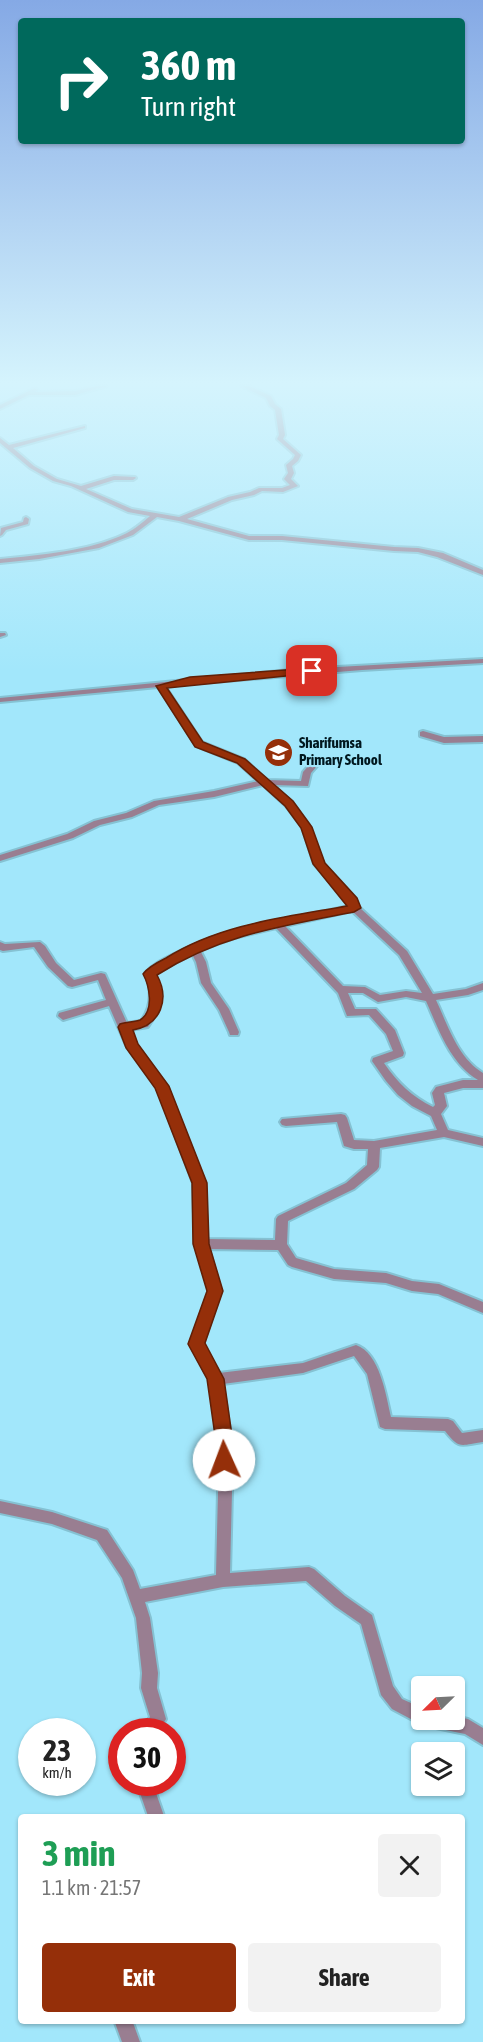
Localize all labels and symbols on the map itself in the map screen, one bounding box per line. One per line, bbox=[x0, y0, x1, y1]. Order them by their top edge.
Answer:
pin bbox=[286, 645, 337, 696]
place label: Sharifumsa Primary School bbox=[299, 734, 383, 768]
school or university icon: Sharifumsa Primary School bbox=[262, 736, 294, 768]
position arrow bbox=[192, 1428, 256, 1492]
north arrow bbox=[411, 1676, 465, 1730]
speed limit sign: 30 bbox=[108, 1718, 186, 1796]

